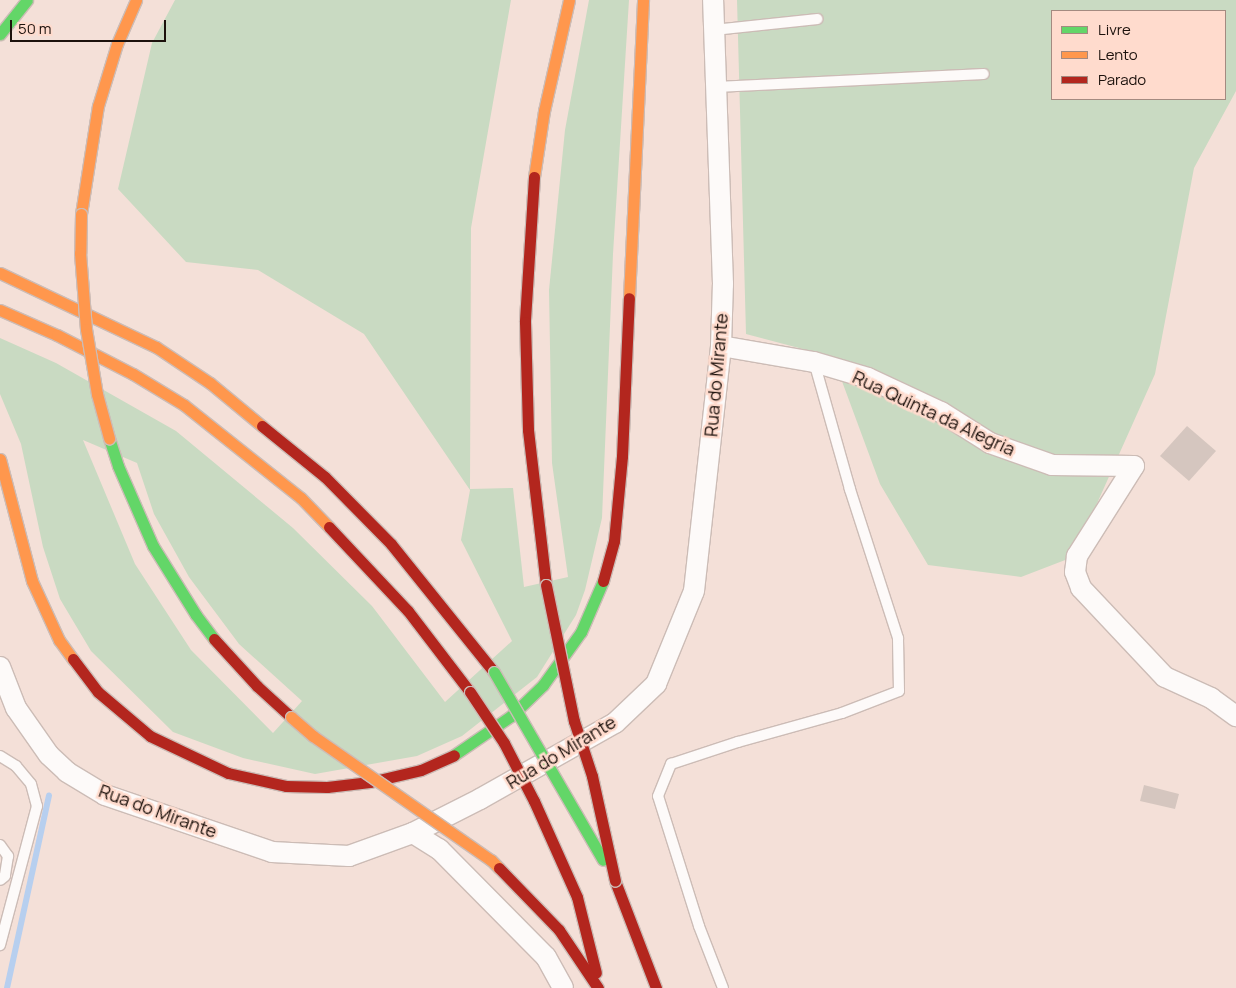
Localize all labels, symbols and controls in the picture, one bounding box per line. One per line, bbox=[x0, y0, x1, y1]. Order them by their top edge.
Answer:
scale bar bbox=[12, 10, 169, 42]
legend bbox=[1051, 10, 1226, 100]
text: 50 m bbox=[18, 18, 52, 39]
text: Livre bbox=[1098, 19, 1131, 40]
text: Lento bbox=[1098, 44, 1138, 65]
text: Parado bbox=[1098, 69, 1146, 90]
street label: Rua do Mirante bbox=[700, 312, 732, 438]
street label: Rua Quinta da Alegria bbox=[849, 366, 1019, 460]
street label: Rua do Mirante bbox=[502, 711, 620, 793]
street label: Rua do Mirante bbox=[96, 780, 220, 842]

